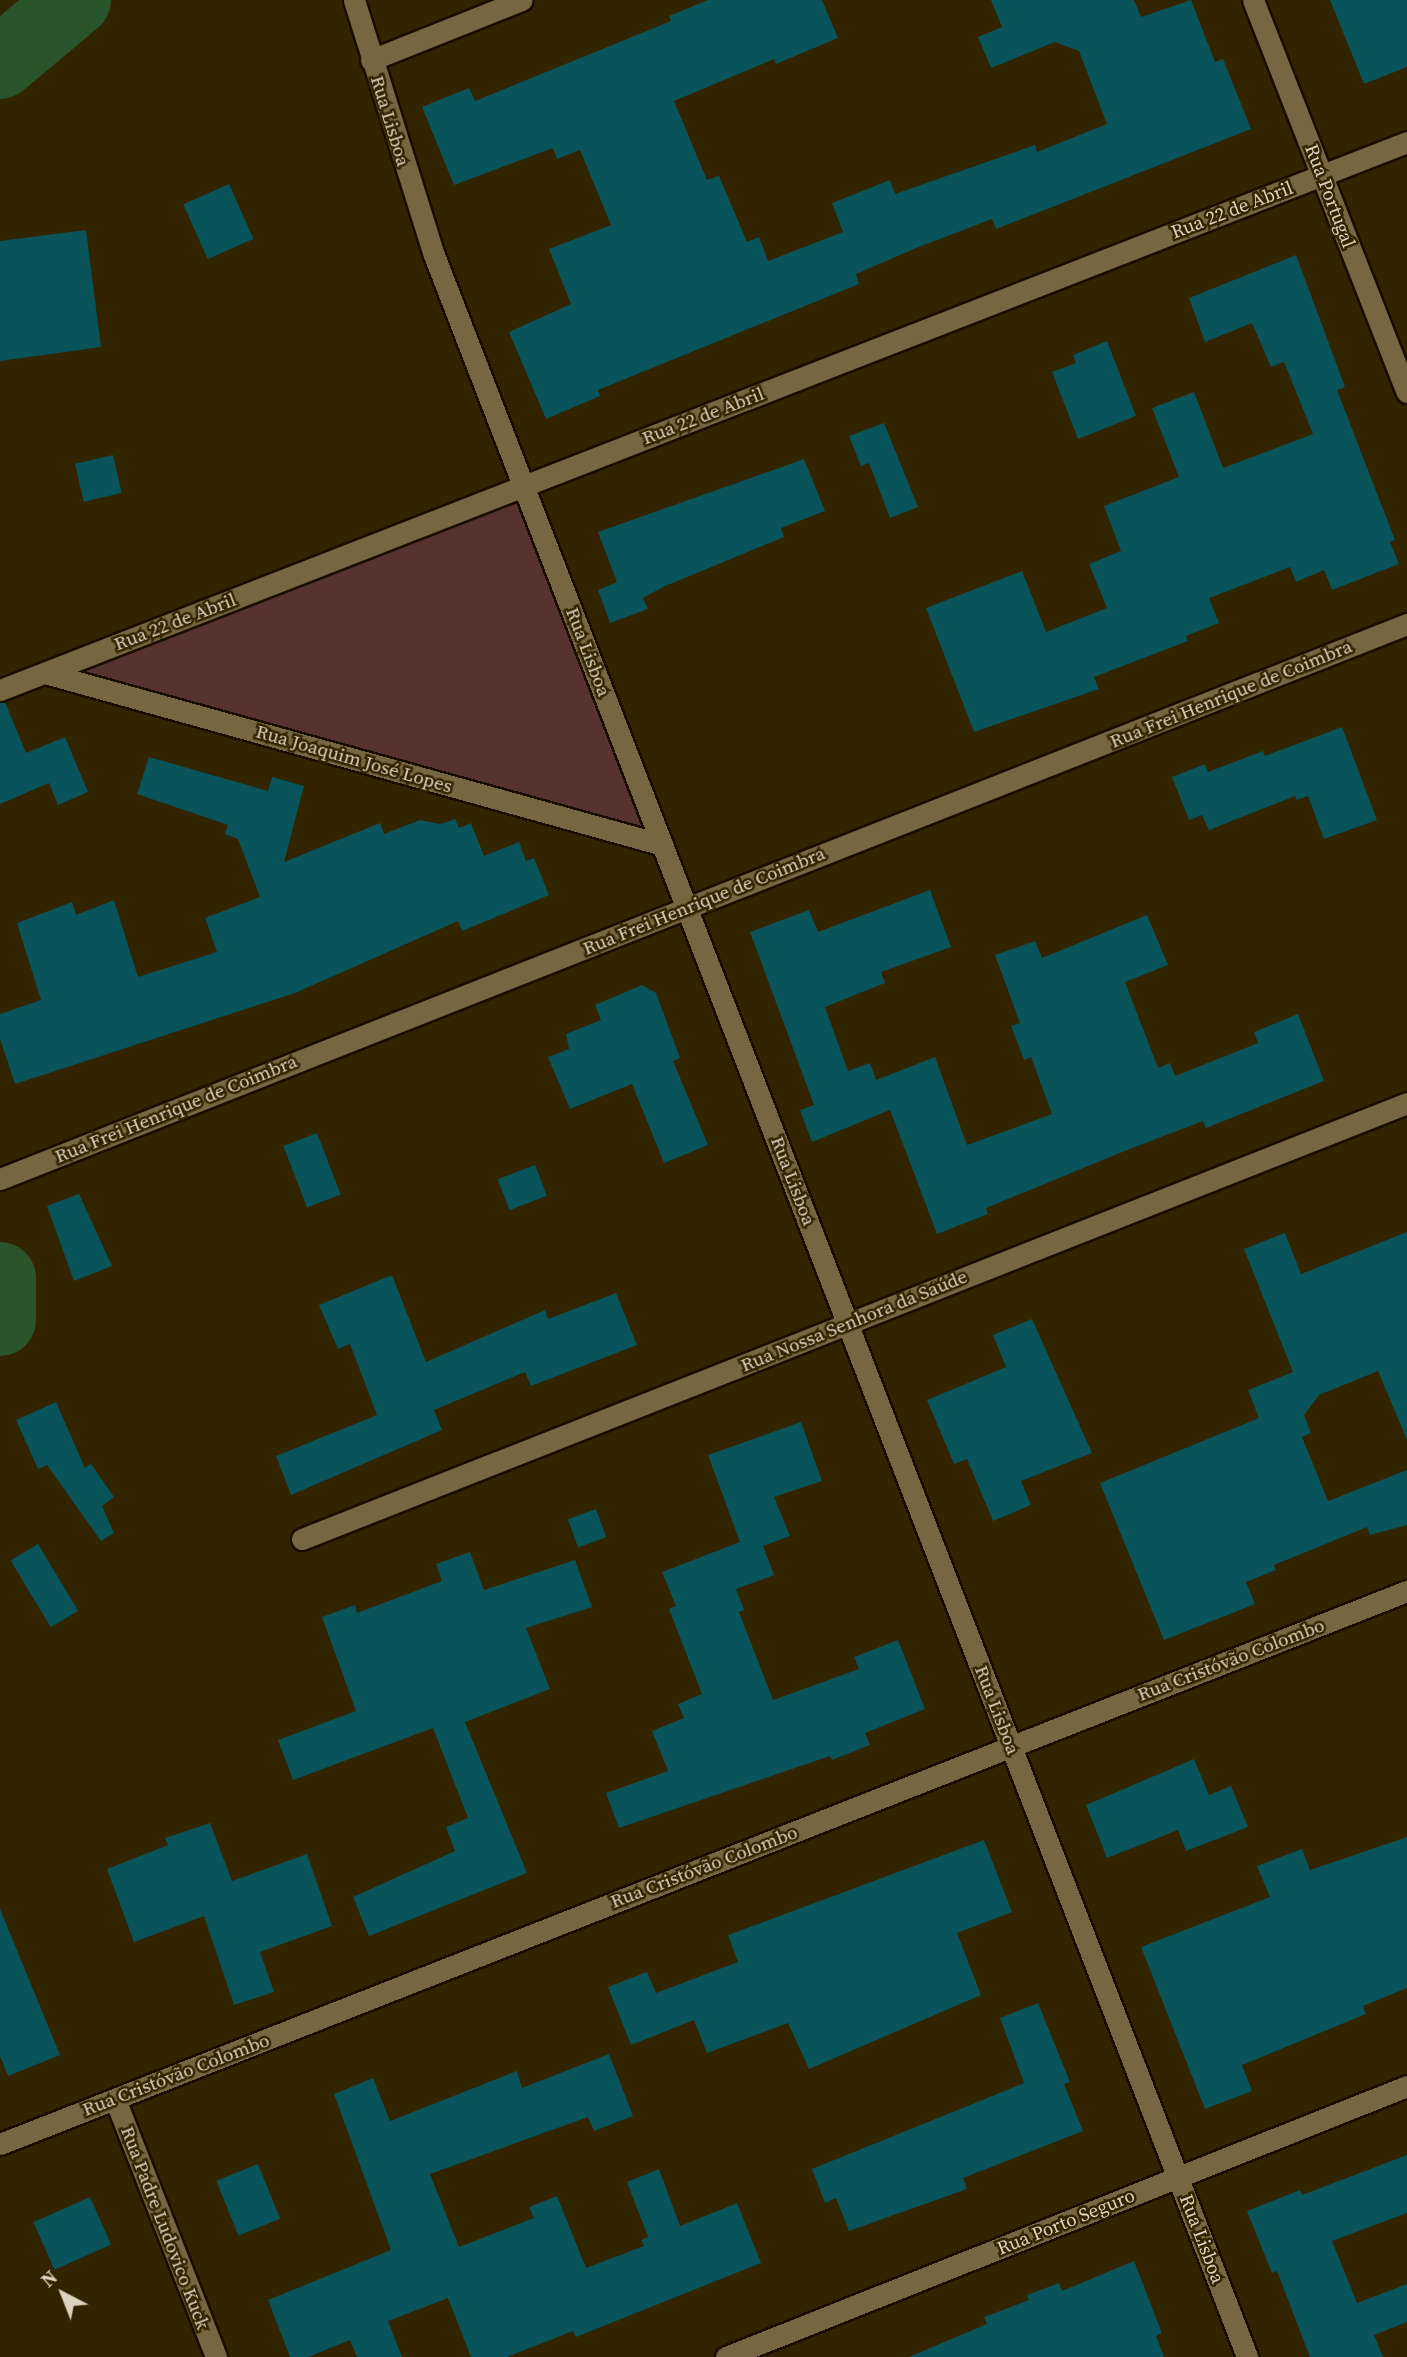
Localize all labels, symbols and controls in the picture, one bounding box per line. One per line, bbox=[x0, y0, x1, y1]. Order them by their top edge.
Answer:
street label: Rua Lisboa bbox=[365, 73, 415, 169]
street label: Rua Portugal bbox=[1300, 141, 1360, 251]
street label: Rua 22 de Abril bbox=[1168, 176, 1296, 244]
street label: Rua 22 de Abril bbox=[639, 382, 767, 450]
street label: Rua 22 de Abril bbox=[111, 588, 239, 656]
street label: Rua Lisboa bbox=[561, 604, 615, 700]
street label: Rua Frei Henrique de Coimbra bbox=[1107, 635, 1355, 753]
street label: Rua Joaquim José Lopes bbox=[253, 720, 455, 798]
street label: Rua Frei Henrique de Coimbra bbox=[580, 842, 828, 960]
street label: Rua Frei Henrique de Coimbra bbox=[52, 1050, 300, 1168]
street label: Rua Lisboa bbox=[766, 1133, 820, 1229]
street label: Rua Nossa Senhora da Saúde bbox=[737, 1265, 971, 1377]
street label: Rua Cristóvão Colombo bbox=[1134, 1614, 1328, 1706]
street label: Rua Lisboa bbox=[970, 1662, 1024, 1758]
street label: Rua Cristóvão Colombo bbox=[607, 1821, 801, 1913]
street label: Rua Cristóvão Colombo bbox=[79, 2029, 273, 2121]
street label: Rua Padre Ludovico Kuck bbox=[116, 2123, 214, 2333]
street label: Rua Porto Seguro bbox=[994, 2184, 1138, 2260]
street label: Rua Lisboa bbox=[1175, 2191, 1229, 2287]
north arrow bbox=[28, 2259, 98, 2329]
text: N bbox=[35, 2264, 63, 2293]

